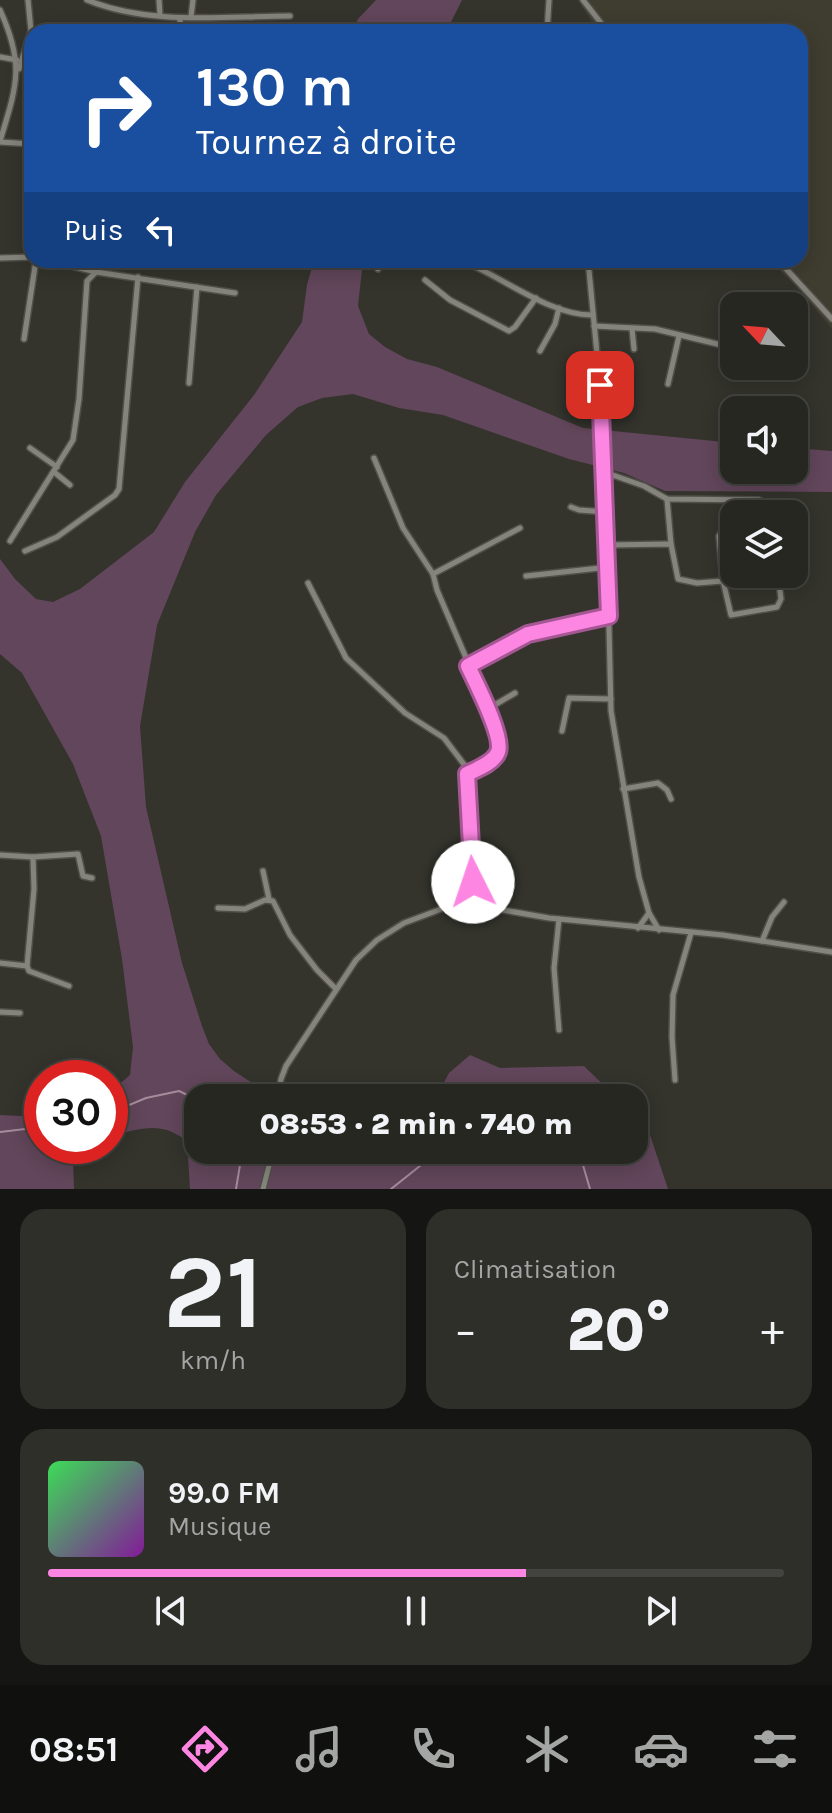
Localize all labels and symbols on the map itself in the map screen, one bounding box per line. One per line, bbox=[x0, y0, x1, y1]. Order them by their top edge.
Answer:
north arrow bbox=[720, 292, 808, 380]
pin bbox=[566, 351, 634, 419]
position arrow bbox=[431, 840, 515, 924]
speed limit sign: 30 bbox=[24, 1060, 128, 1164]

